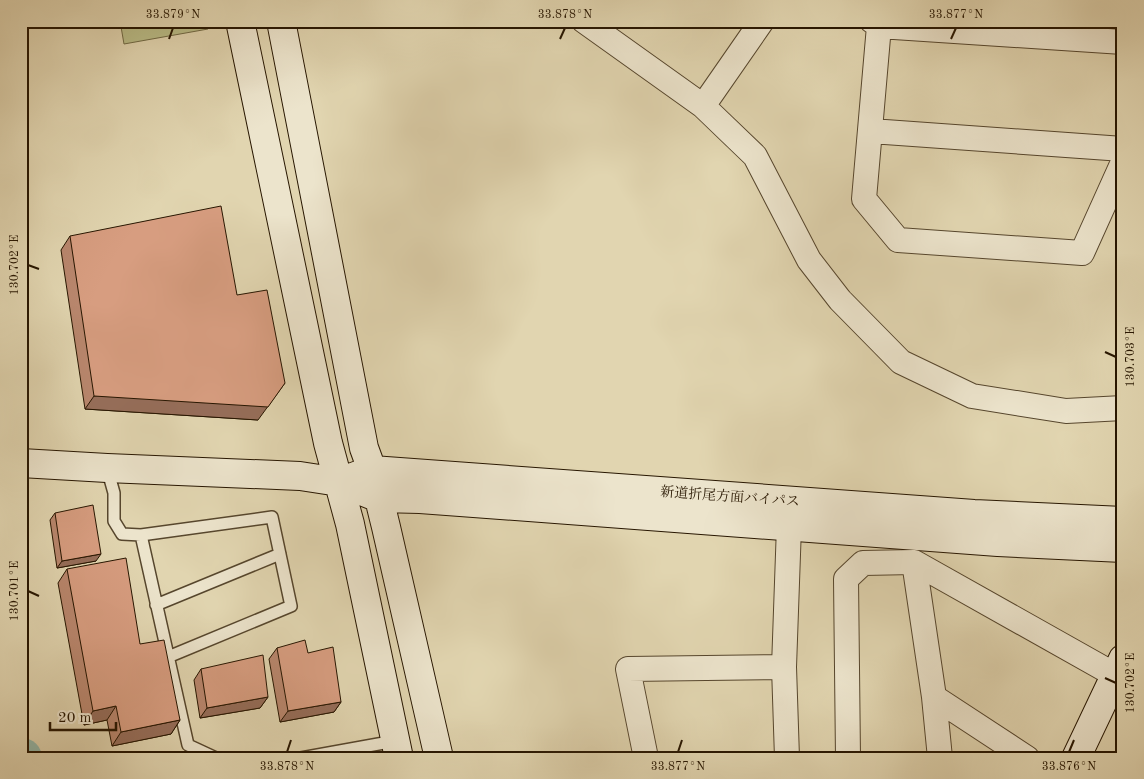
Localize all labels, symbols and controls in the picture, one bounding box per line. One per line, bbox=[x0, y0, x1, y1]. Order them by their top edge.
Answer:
text: 33.879°N bbox=[146, 9, 200, 21]
text: 33.878°N bbox=[538, 9, 592, 21]
text: 33.877°N bbox=[929, 9, 983, 21]
text: 130.702°E bbox=[9, 235, 21, 295]
text: 130.703°E bbox=[1125, 327, 1137, 387]
street label: 新道折尾方面バイパス bbox=[660, 484, 800, 509]
text: 130.701°E bbox=[9, 561, 21, 621]
text: 130.702°E bbox=[1125, 653, 1137, 713]
scale bar bbox=[50, 699, 116, 731]
text: 20 m bbox=[58, 711, 92, 726]
text: 33.878°N bbox=[260, 761, 314, 773]
text: 33.877°N bbox=[651, 761, 705, 773]
text: 33.876°N bbox=[1042, 761, 1096, 773]

